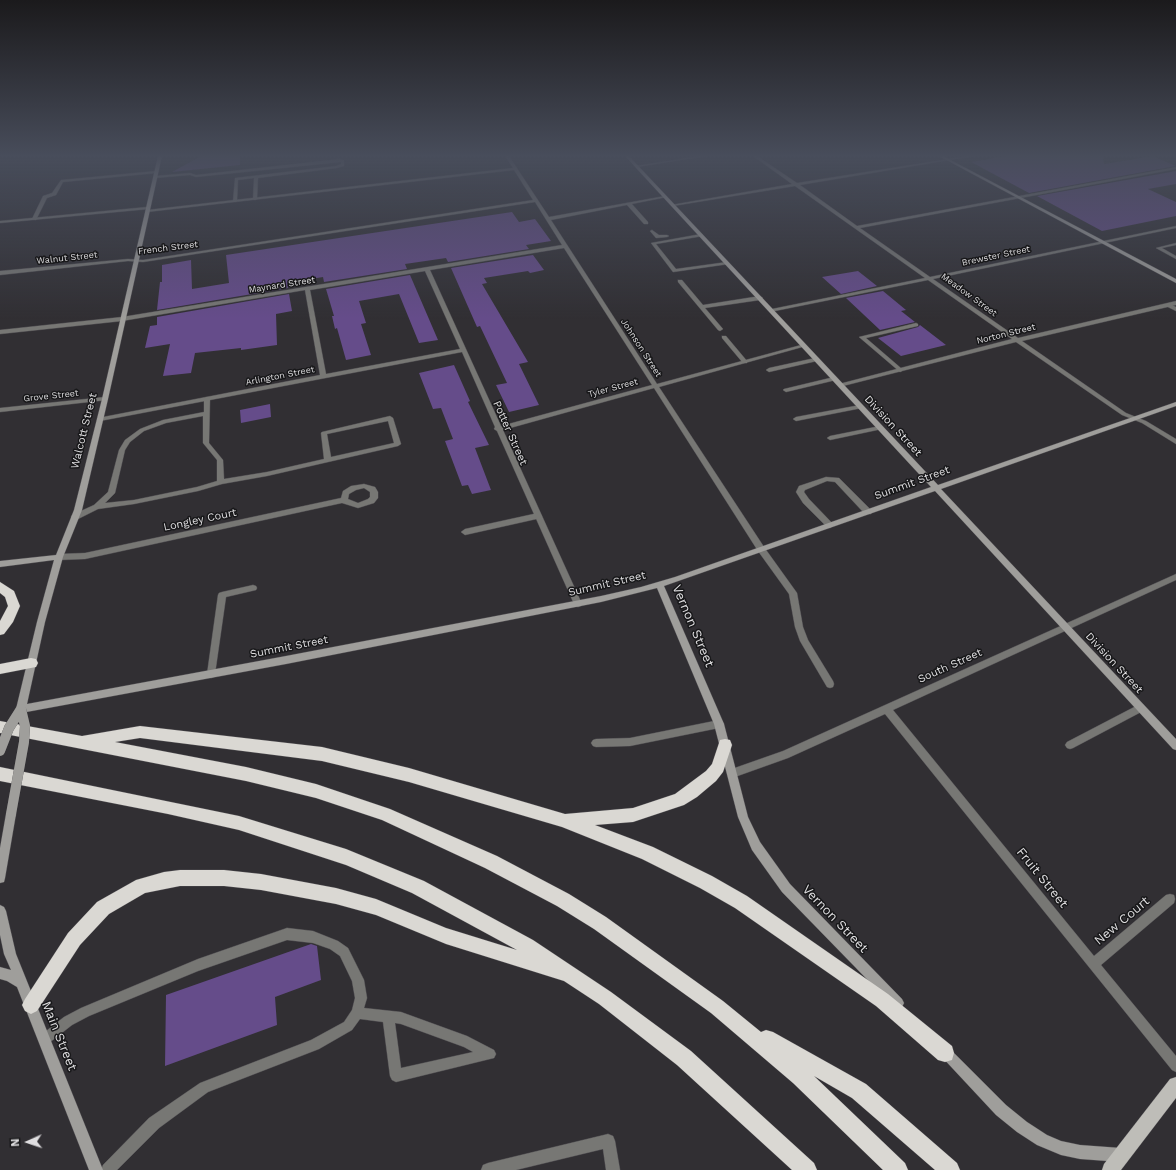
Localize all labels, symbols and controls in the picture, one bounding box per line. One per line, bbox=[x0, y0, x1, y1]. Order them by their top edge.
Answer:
street label: French Street bbox=[137, 239, 199, 257]
street label: Brewster Street bbox=[961, 243, 1031, 269]
street label: Walnut Street bbox=[36, 249, 98, 267]
street label: Meadow Street bbox=[939, 271, 999, 319]
street label: Maynard Street bbox=[248, 274, 316, 296]
street label: Johnson Street bbox=[618, 317, 664, 379]
street label: Norton Street bbox=[975, 321, 1037, 347]
street label: Arlington Street bbox=[245, 364, 315, 388]
street label: Tyler Street bbox=[587, 376, 639, 400]
street label: Grove Street bbox=[23, 388, 79, 404]
street label: Walcott Street bbox=[68, 392, 100, 470]
street label: Division Street bbox=[861, 393, 925, 459]
street label: Potter Street bbox=[490, 399, 530, 467]
street label: Summit Street bbox=[873, 463, 951, 503]
street label: Longley Court bbox=[162, 506, 238, 534]
street label: Summit Street bbox=[567, 569, 647, 599]
street label: Vernon Street bbox=[669, 582, 717, 670]
street label: Division Street bbox=[1082, 630, 1146, 696]
street label: Summit Street bbox=[249, 633, 329, 661]
street label: South Street bbox=[916, 646, 984, 686]
street label: Fruit Street bbox=[1013, 845, 1071, 911]
street label: Vernon Street bbox=[799, 882, 871, 956]
street label: New Court bbox=[1091, 893, 1153, 949]
street label: Main Street bbox=[38, 999, 80, 1073]
north arrow bbox=[8, 1122, 48, 1162]
text: N bbox=[9, 1138, 22, 1147]

